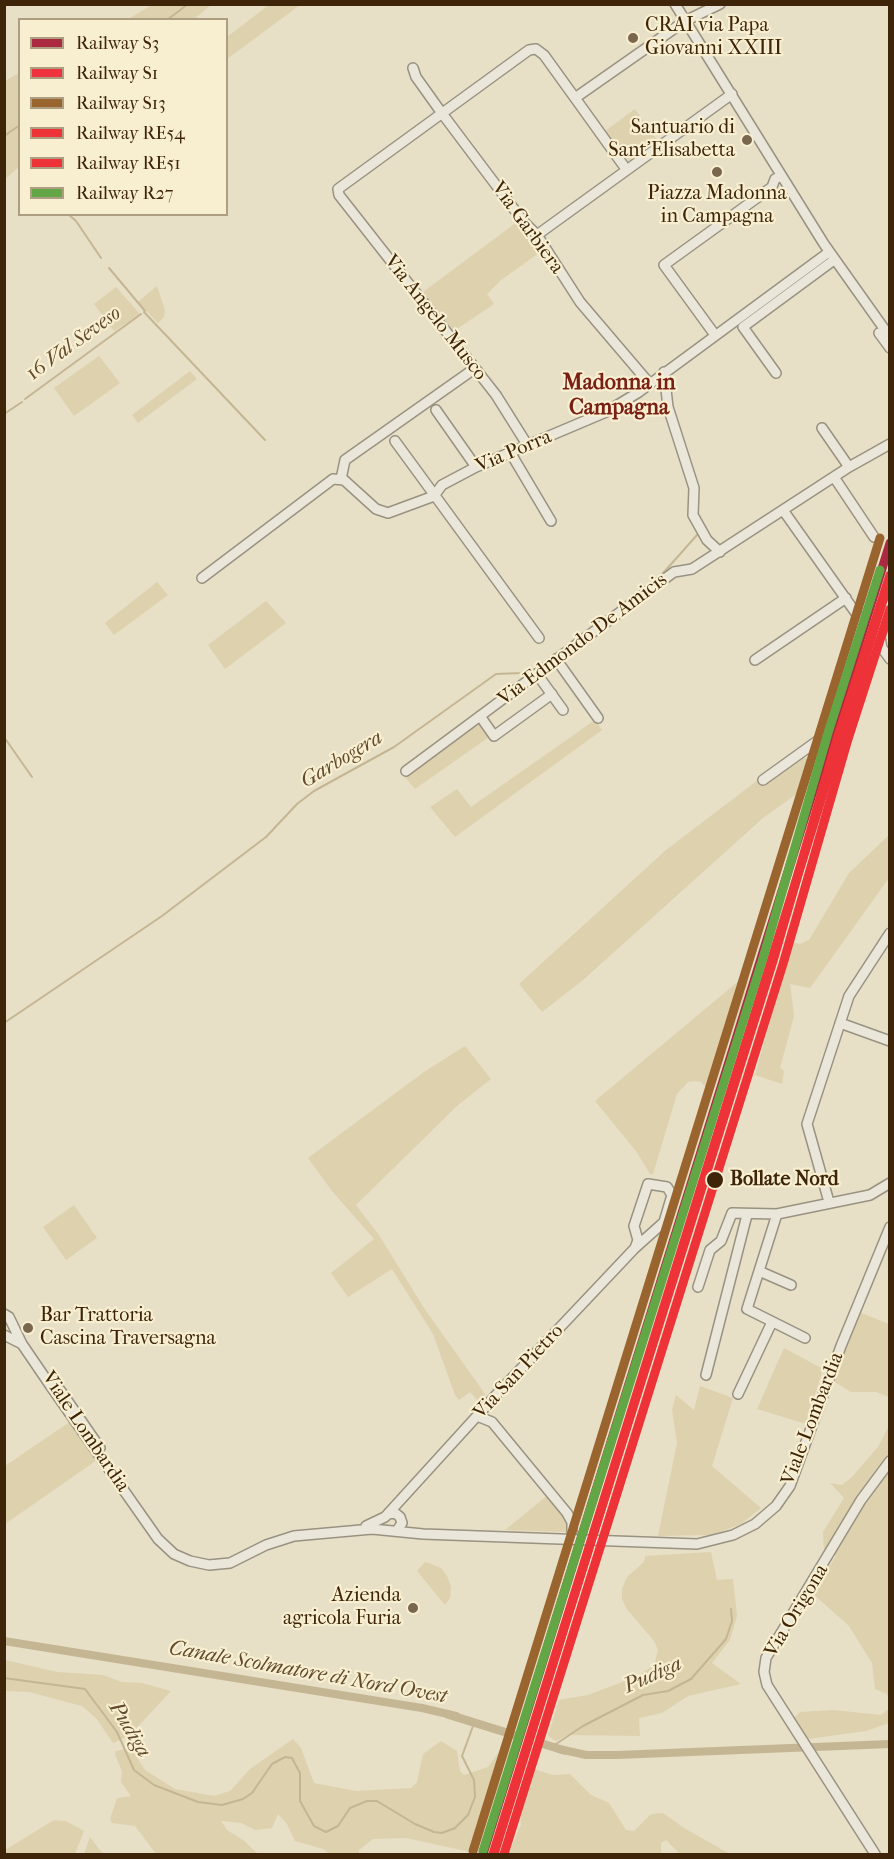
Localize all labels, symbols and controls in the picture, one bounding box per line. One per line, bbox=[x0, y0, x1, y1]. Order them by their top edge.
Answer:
place label: CRAI via Papa Giovanni XXIII bbox=[645, 14, 782, 61]
legend bbox=[18, 18, 228, 216]
marker: CRAI via Papa Giovanni XXIII bbox=[626, 31, 640, 45]
text: Railway S3 bbox=[76, 33, 159, 54]
text: Railway S1 bbox=[76, 63, 158, 84]
text: Railway S13 bbox=[76, 93, 166, 114]
place label: Santuario di Sant'Elisabetta bbox=[608, 116, 735, 163]
text: Railway RE54 bbox=[76, 123, 185, 144]
marker: Santuario di Sant'Elisabetta bbox=[740, 133, 754, 147]
text: Railway RE51 bbox=[76, 153, 181, 174]
marker: Piazza Madonna in Campagna bbox=[710, 165, 724, 179]
street label: Via Garbiera bbox=[486, 177, 568, 279]
place label: Piazza Madonna in Campagna bbox=[647, 182, 787, 229]
text: Railway R27 bbox=[76, 183, 173, 204]
street label: Via Angelo Musco bbox=[378, 250, 492, 386]
water label: 16 Val Seveso bbox=[22, 301, 126, 387]
district label: Madonna in Campagna bbox=[563, 371, 675, 422]
street label: Via Porra bbox=[472, 425, 556, 479]
street label: Via Edmondo De Amicis bbox=[494, 568, 672, 712]
water label: Garbogera bbox=[296, 726, 388, 794]
place label: Bollate Nord bbox=[730, 1168, 839, 1192]
marker: Bollate Nord bbox=[705, 1170, 725, 1190]
place label: Bar Trattoria Cascina Traversagna bbox=[40, 1304, 216, 1351]
street label: Via San Pietro bbox=[469, 1319, 569, 1425]
marker: Bar Trattoria Cascina Traversagna bbox=[21, 1321, 35, 1335]
street label: Viale Lombardia bbox=[777, 1349, 849, 1489]
street label: Viale Lombardia bbox=[36, 1367, 134, 1497]
street label: Via Origona bbox=[760, 1560, 834, 1662]
place label: Azienda agricola Furia bbox=[283, 1584, 401, 1631]
marker: Azienda agricola Furia bbox=[406, 1601, 420, 1615]
water label: Canale Scolmatore di Nord Ovest bbox=[167, 1636, 449, 1710]
water label: Pudiga bbox=[620, 1652, 686, 1700]
water label: Pudiga bbox=[103, 1697, 155, 1763]

